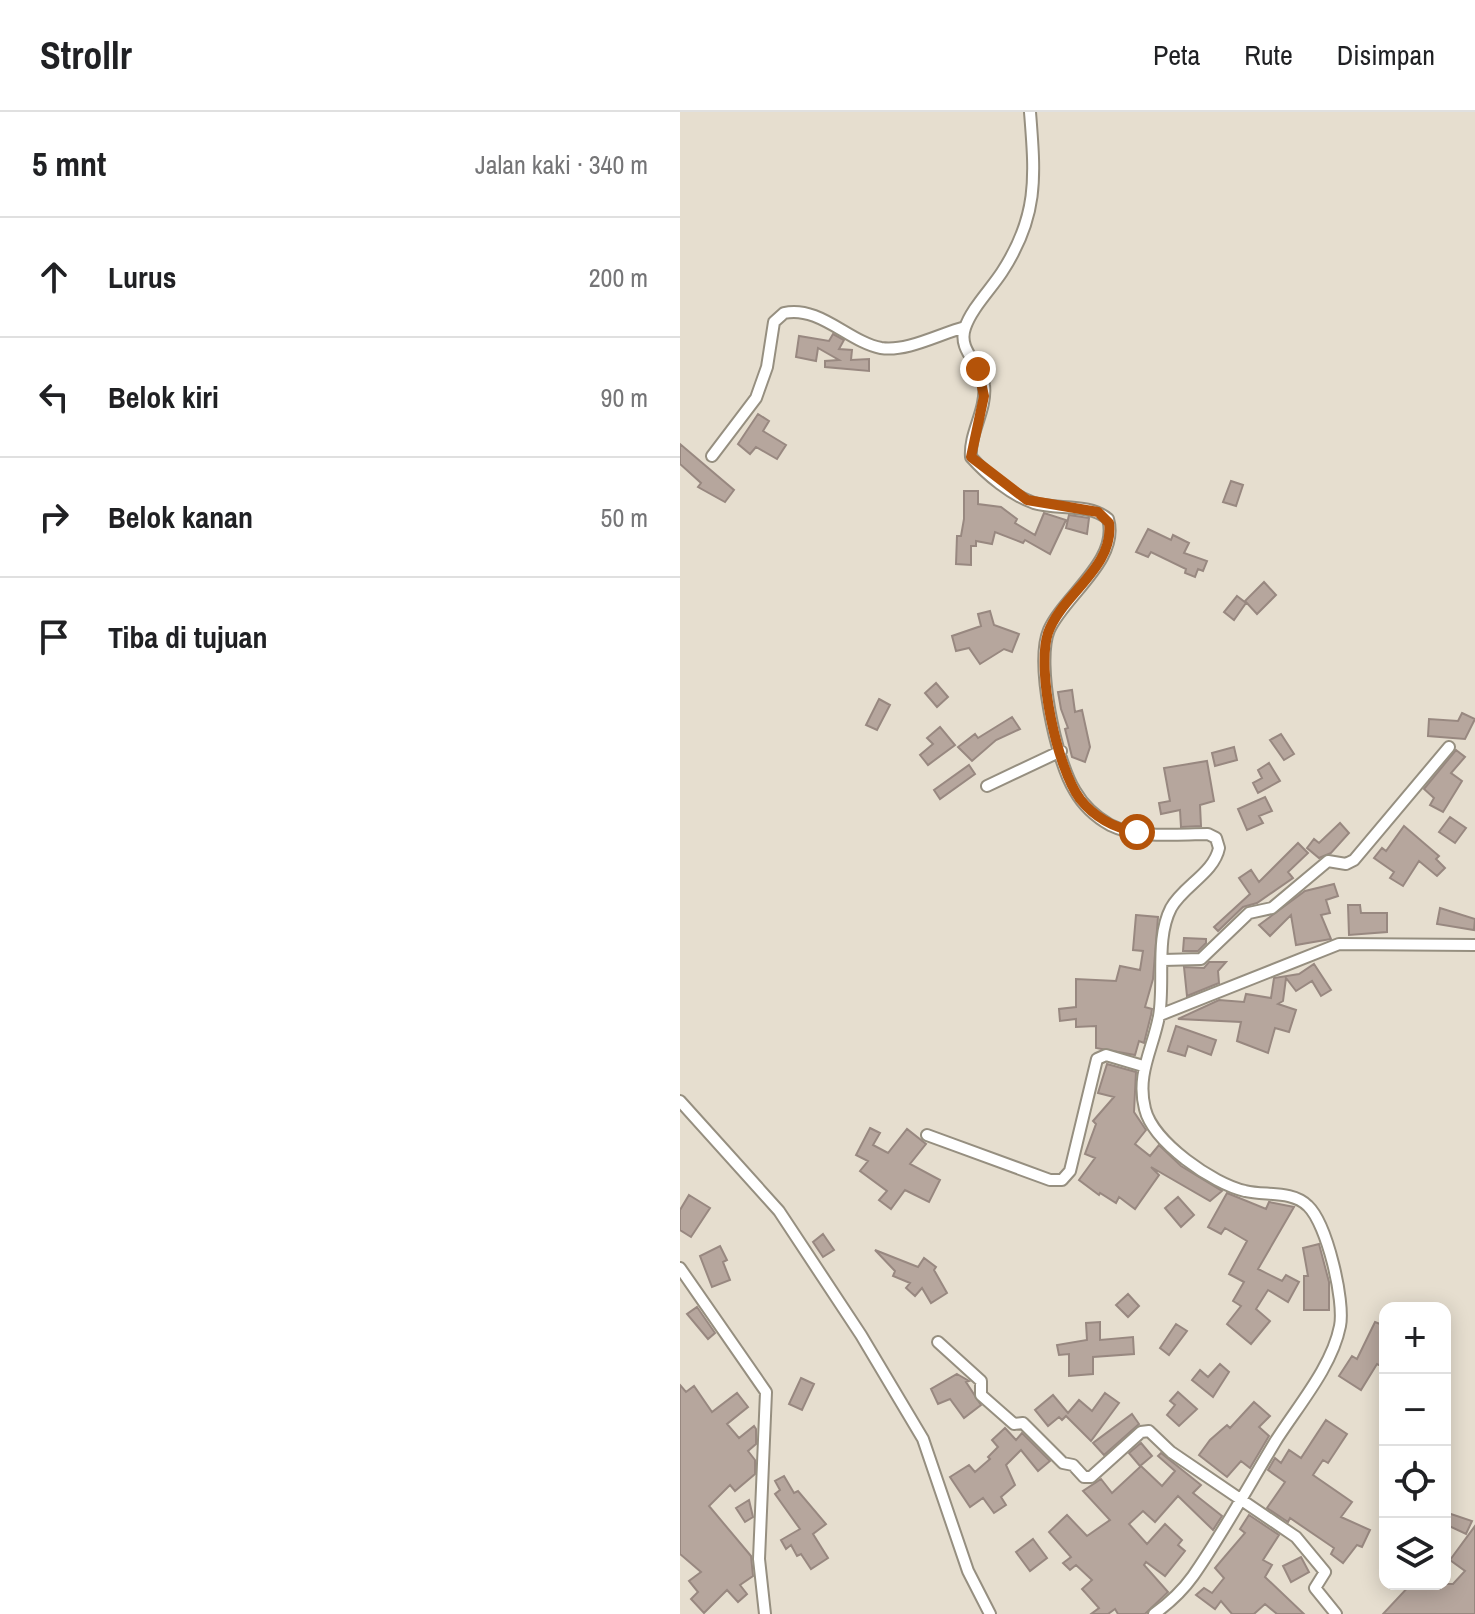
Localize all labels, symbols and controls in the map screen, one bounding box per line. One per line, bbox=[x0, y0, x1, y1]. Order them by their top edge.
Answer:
text: Strollr bbox=[40, 30, 132, 81]
text: Peta bbox=[1153, 36, 1200, 74]
text: Rute bbox=[1244, 36, 1293, 74]
text: Disimpan bbox=[1337, 36, 1435, 74]
text: 5 mnt bbox=[32, 141, 106, 187]
text: Jalan kaki · 340 m bbox=[475, 147, 648, 182]
icon: ahead bbox=[32, 255, 76, 299]
text: Lurus bbox=[108, 257, 176, 297]
text: 200 m bbox=[589, 260, 648, 295]
route end bbox=[960, 351, 996, 387]
icon: left bbox=[32, 375, 76, 419]
text: Belok kiri bbox=[108, 377, 219, 417]
text: 90 m bbox=[601, 380, 648, 415]
icon: right bbox=[32, 495, 76, 539]
text: Belok kanan bbox=[108, 497, 253, 537]
text: 50 m bbox=[601, 500, 648, 535]
icon: arrive bbox=[32, 615, 76, 659]
text: Tiba di tujuan bbox=[108, 617, 268, 657]
route start bbox=[1119, 814, 1155, 850]
map controls bbox=[1379, 1302, 1451, 1590]
button: + bbox=[1379, 1302, 1451, 1374]
button: − bbox=[1379, 1374, 1451, 1446]
button: locate bbox=[1379, 1446, 1451, 1518]
button: layers bbox=[1379, 1518, 1451, 1590]

